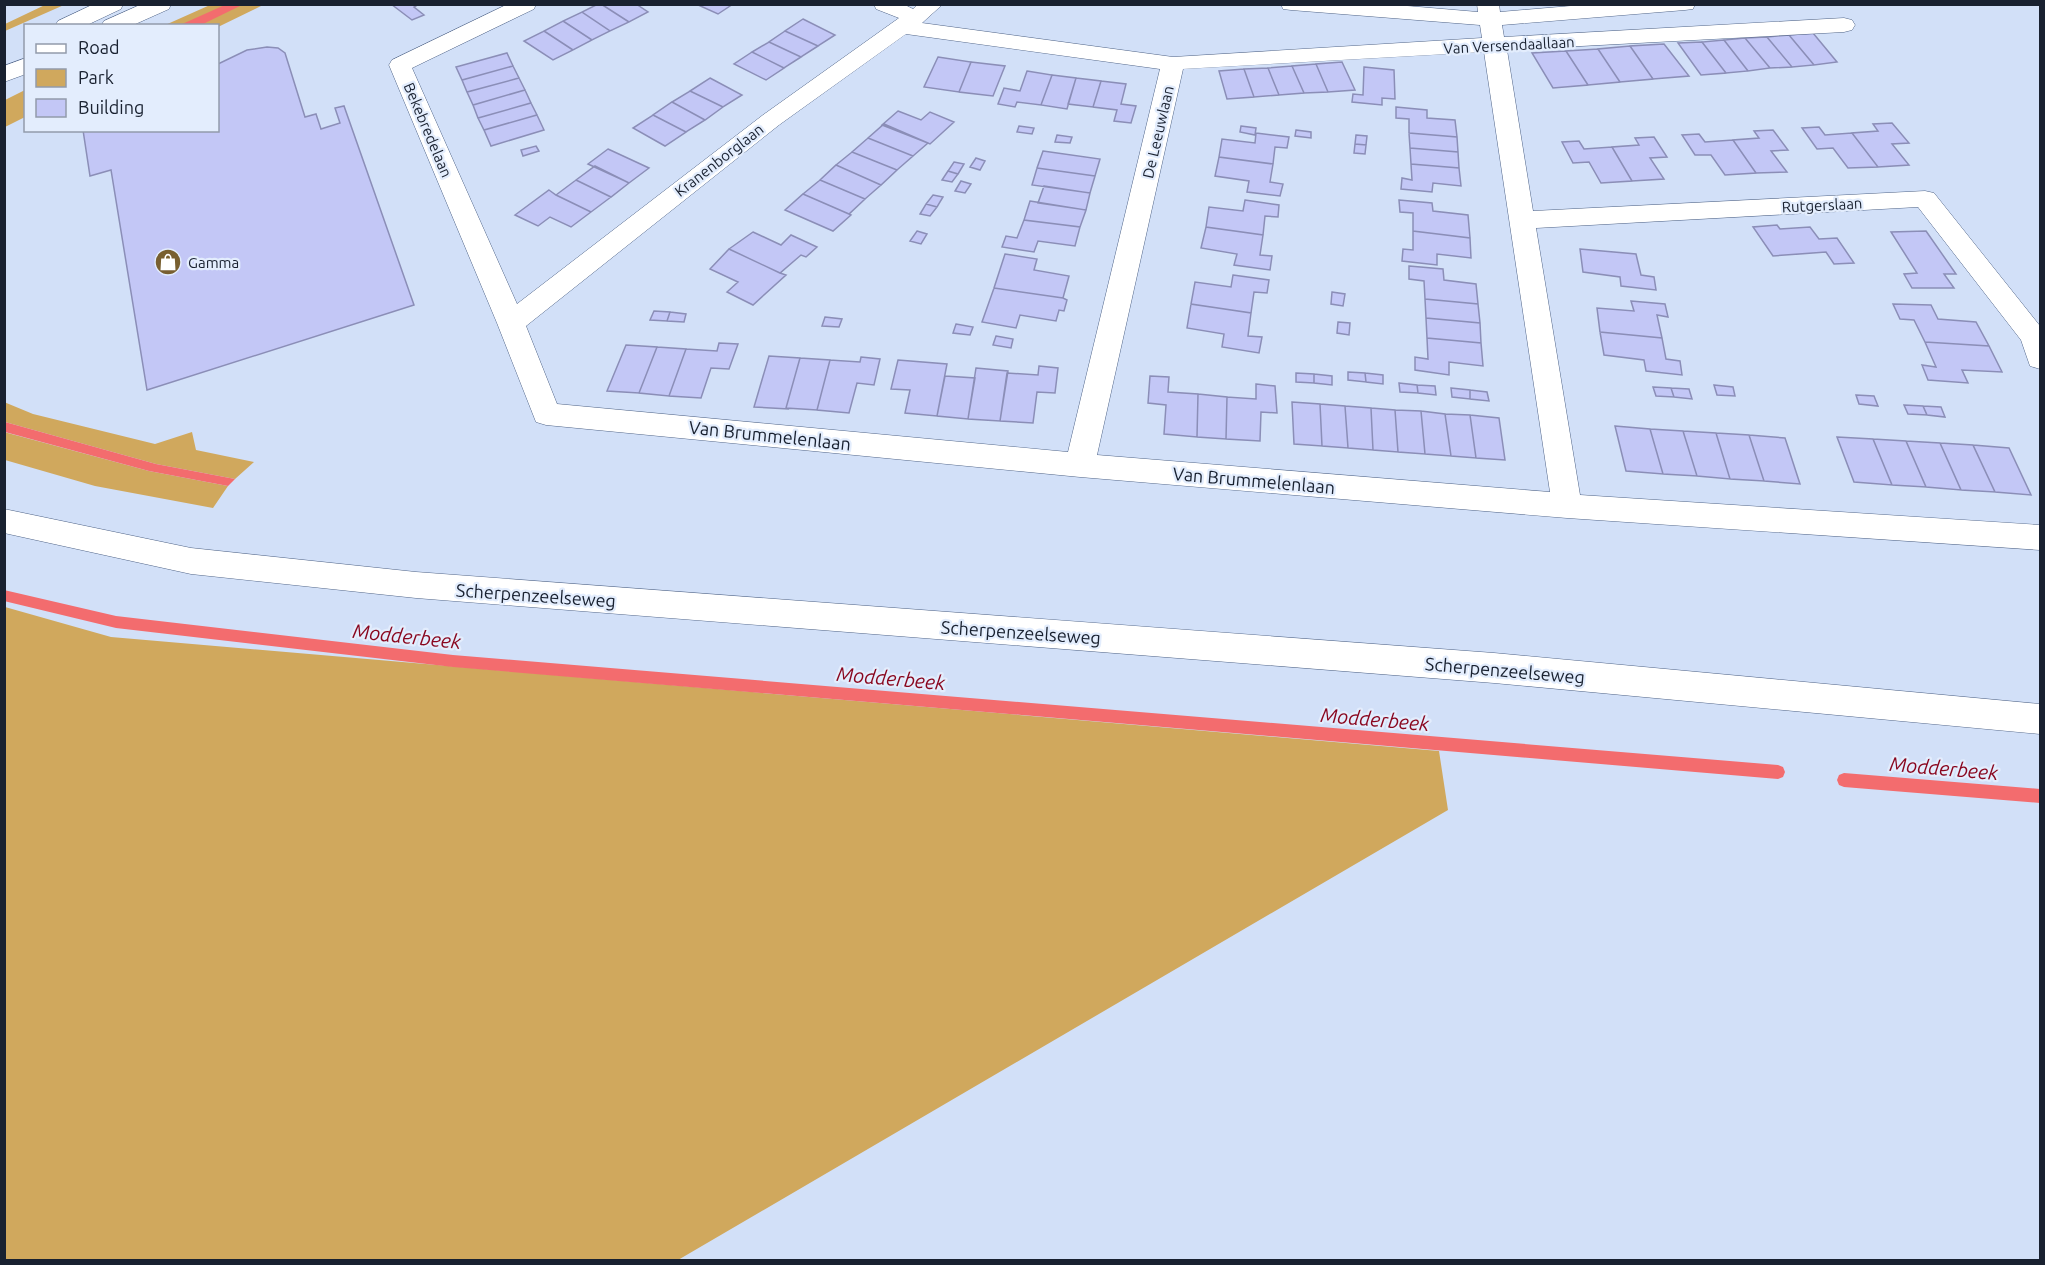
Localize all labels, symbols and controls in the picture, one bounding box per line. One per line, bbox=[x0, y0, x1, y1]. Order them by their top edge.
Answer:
legend bbox=[24, 24, 219, 132]
street label: Van Versendaallaan bbox=[1443, 33, 1575, 57]
text: Road bbox=[78, 37, 120, 57]
text: Park bbox=[78, 67, 114, 87]
street label: Bekebredelaan bbox=[400, 80, 456, 180]
street label: De Leeuwlaan bbox=[1139, 84, 1177, 180]
text: Building bbox=[78, 97, 144, 117]
street label: Kranenborglaan bbox=[671, 120, 767, 200]
street label: Rutgerslaan bbox=[1781, 194, 1863, 216]
shop icon: Gamma bbox=[153, 247, 183, 277]
place label: Gamma bbox=[188, 254, 239, 271]
street label: Van Brummelenlaan bbox=[688, 417, 852, 453]
street label: Van Brummelenlaan bbox=[1172, 463, 1336, 497]
street label: Scherpenzeelseweg bbox=[455, 579, 617, 611]
street label: Scherpenzeelseweg bbox=[940, 616, 1102, 648]
water label: Modderbeek bbox=[352, 619, 463, 653]
street label: Scherpenzeelseweg bbox=[1424, 653, 1586, 687]
water label: Modderbeek bbox=[836, 662, 947, 694]
water label: Modderbeek bbox=[1320, 703, 1431, 735]
water label: Modderbeek bbox=[1889, 752, 2000, 784]

